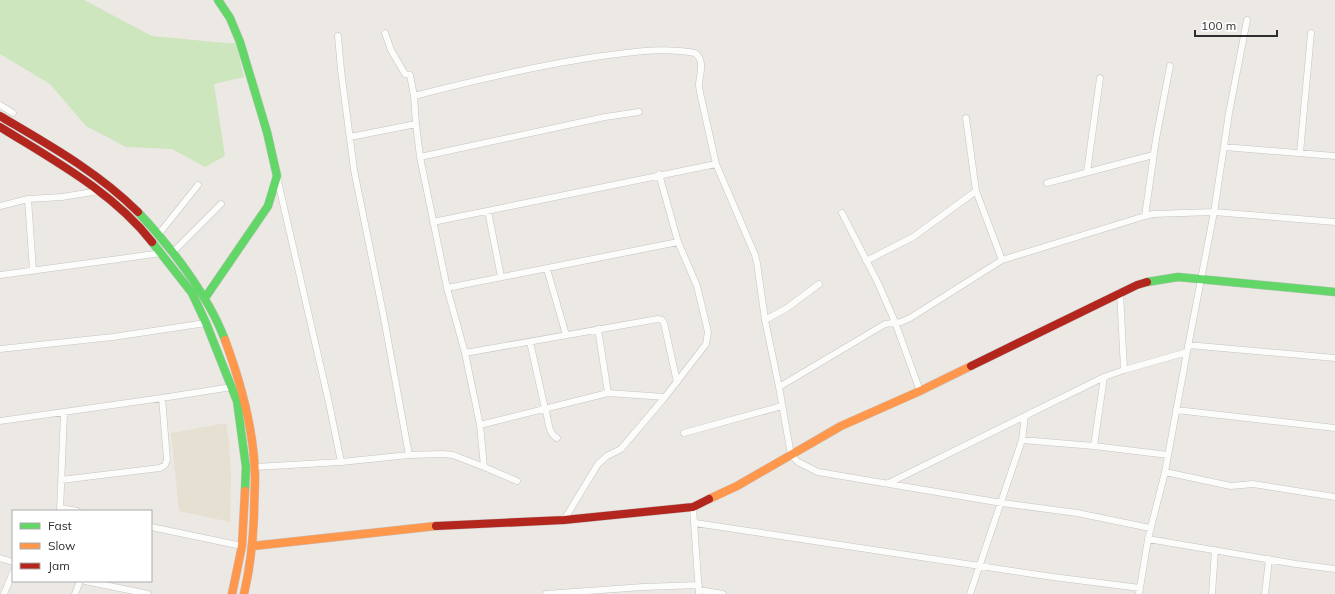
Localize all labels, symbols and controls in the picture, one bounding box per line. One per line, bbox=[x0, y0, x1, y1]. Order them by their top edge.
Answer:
scale bar bbox=[1195, 12, 1277, 38]
text: 100 m bbox=[1201, 18, 1236, 33]
legend bbox=[12, 510, 152, 582]
text: Fast bbox=[48, 518, 72, 533]
text: Slow bbox=[48, 538, 76, 553]
text: Jam bbox=[48, 558, 70, 573]

